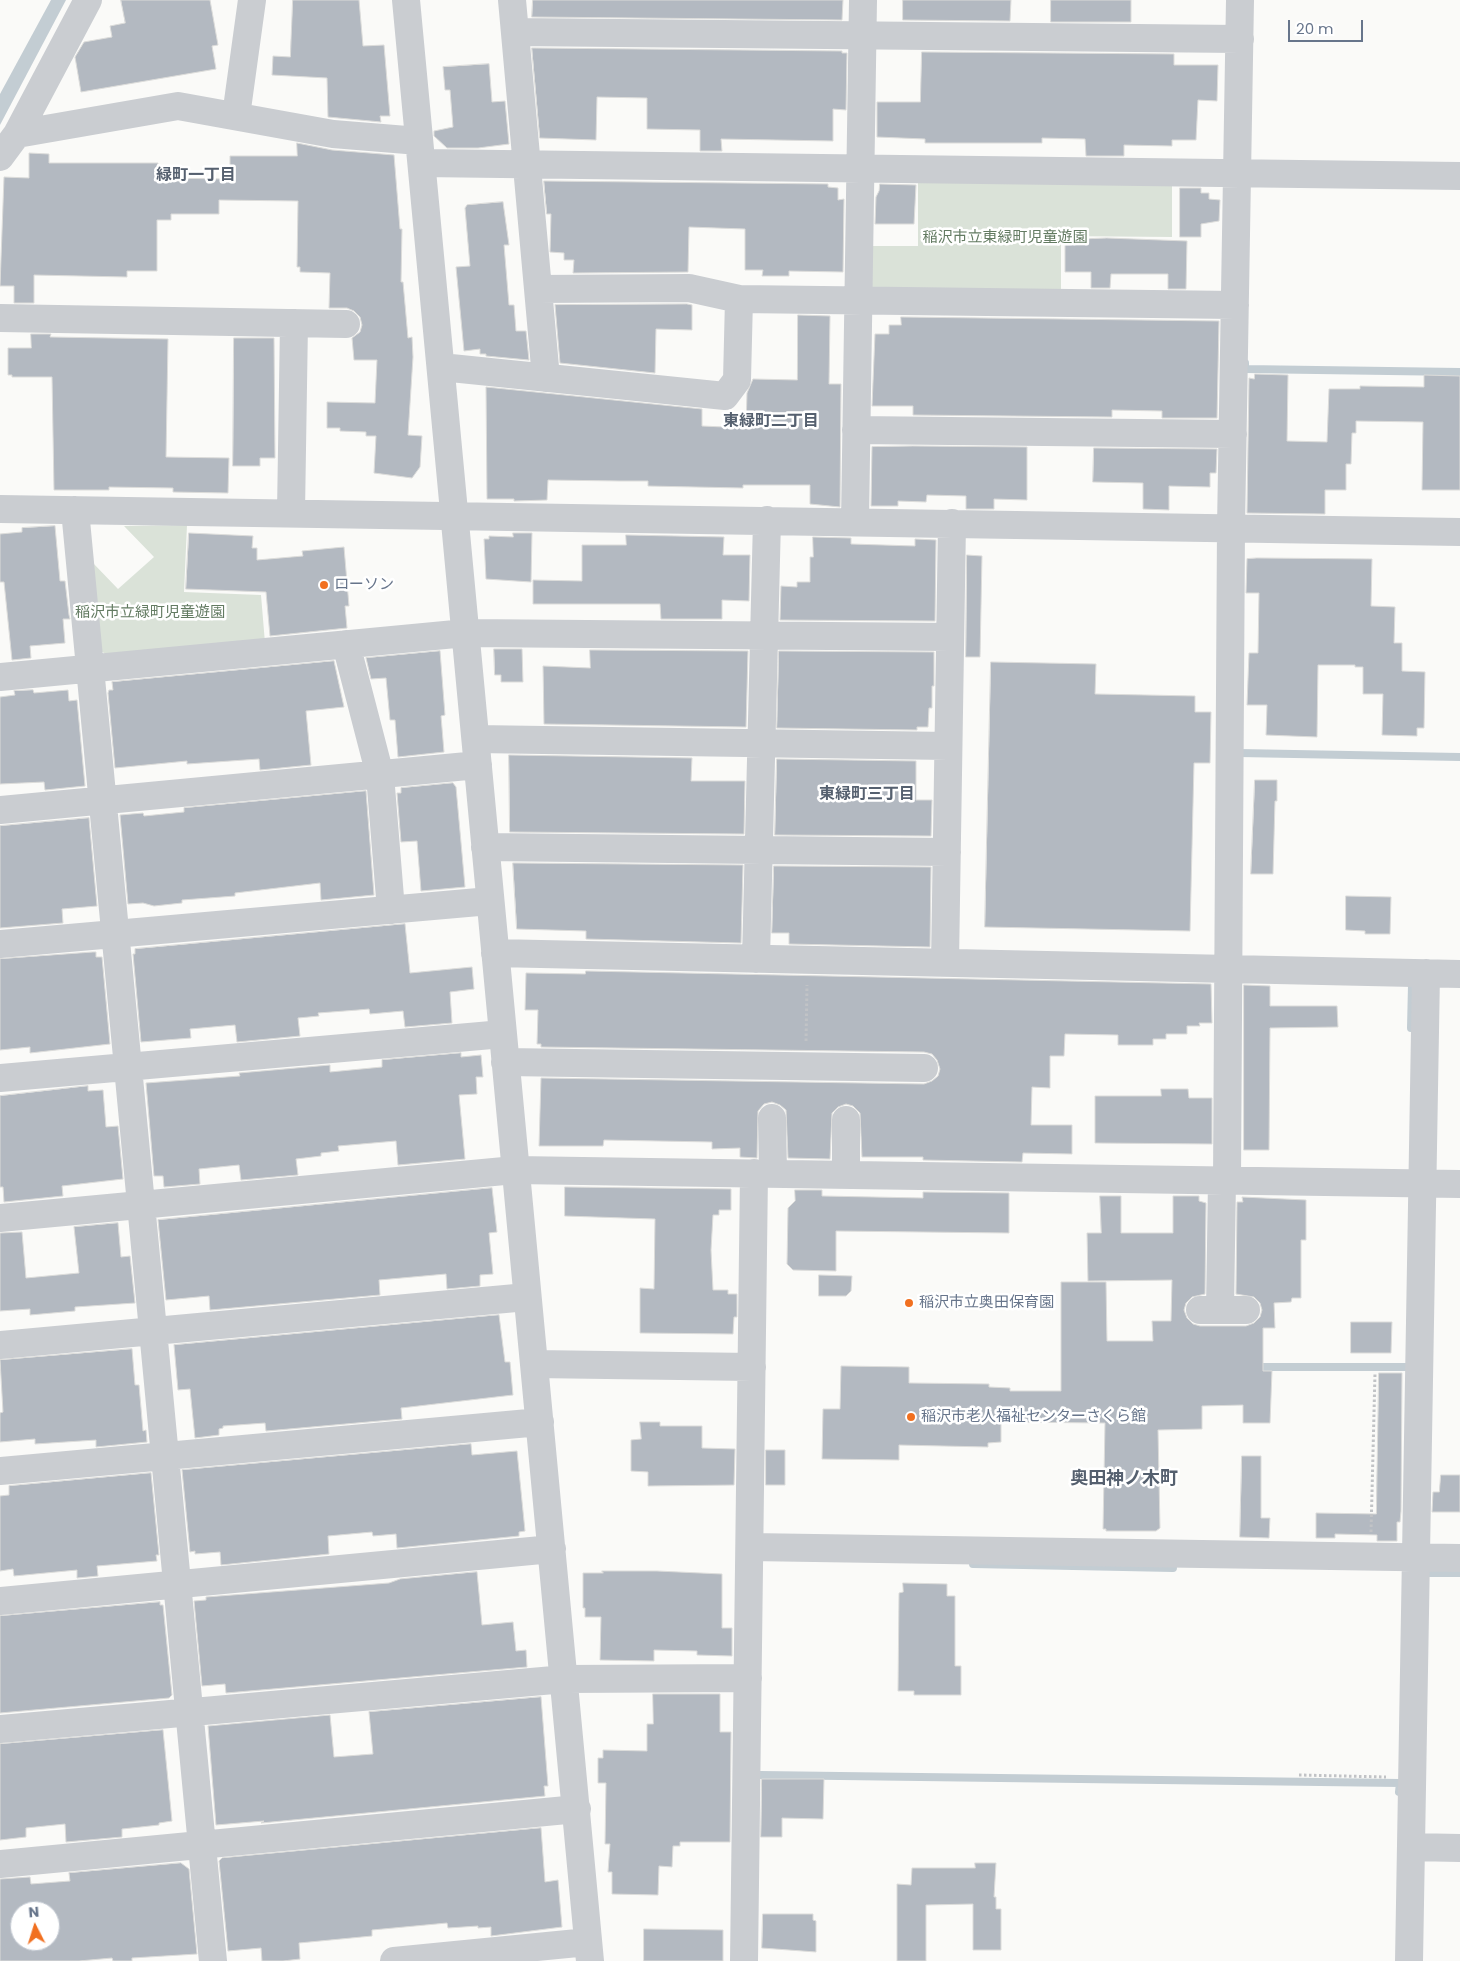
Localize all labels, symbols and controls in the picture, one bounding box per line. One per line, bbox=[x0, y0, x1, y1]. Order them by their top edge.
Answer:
scale bar bbox=[1290, 10, 1365, 42]
text: 20 m bbox=[1296, 18, 1334, 39]
district label: 緑町一丁目 bbox=[156, 166, 236, 186]
park label: 稲沢市立東緑町児童遊園 bbox=[923, 229, 1087, 247]
district label: 東緑町二丁目 bbox=[723, 412, 819, 432]
place label: ローソン bbox=[334, 576, 394, 594]
marker: ローソン bbox=[318, 579, 330, 591]
park label: 稲沢市立緑町児童遊園 bbox=[75, 604, 225, 622]
district label: 東緑町三丁目 bbox=[819, 785, 915, 805]
place label: 稲沢市立奥田保育園 bbox=[919, 1294, 1054, 1312]
marker: 稲沢市立奥田保育園 bbox=[903, 1297, 915, 1309]
place label: 稲沢市老人福祉センターさくら館 bbox=[921, 1408, 1146, 1426]
marker: 稲沢市老人福祉センターさくら館 bbox=[905, 1411, 917, 1423]
district label: 奥田神ノ木町 bbox=[1070, 1468, 1178, 1490]
north arrow bbox=[10, 1901, 60, 1951]
text: N bbox=[28, 1902, 40, 1922]

